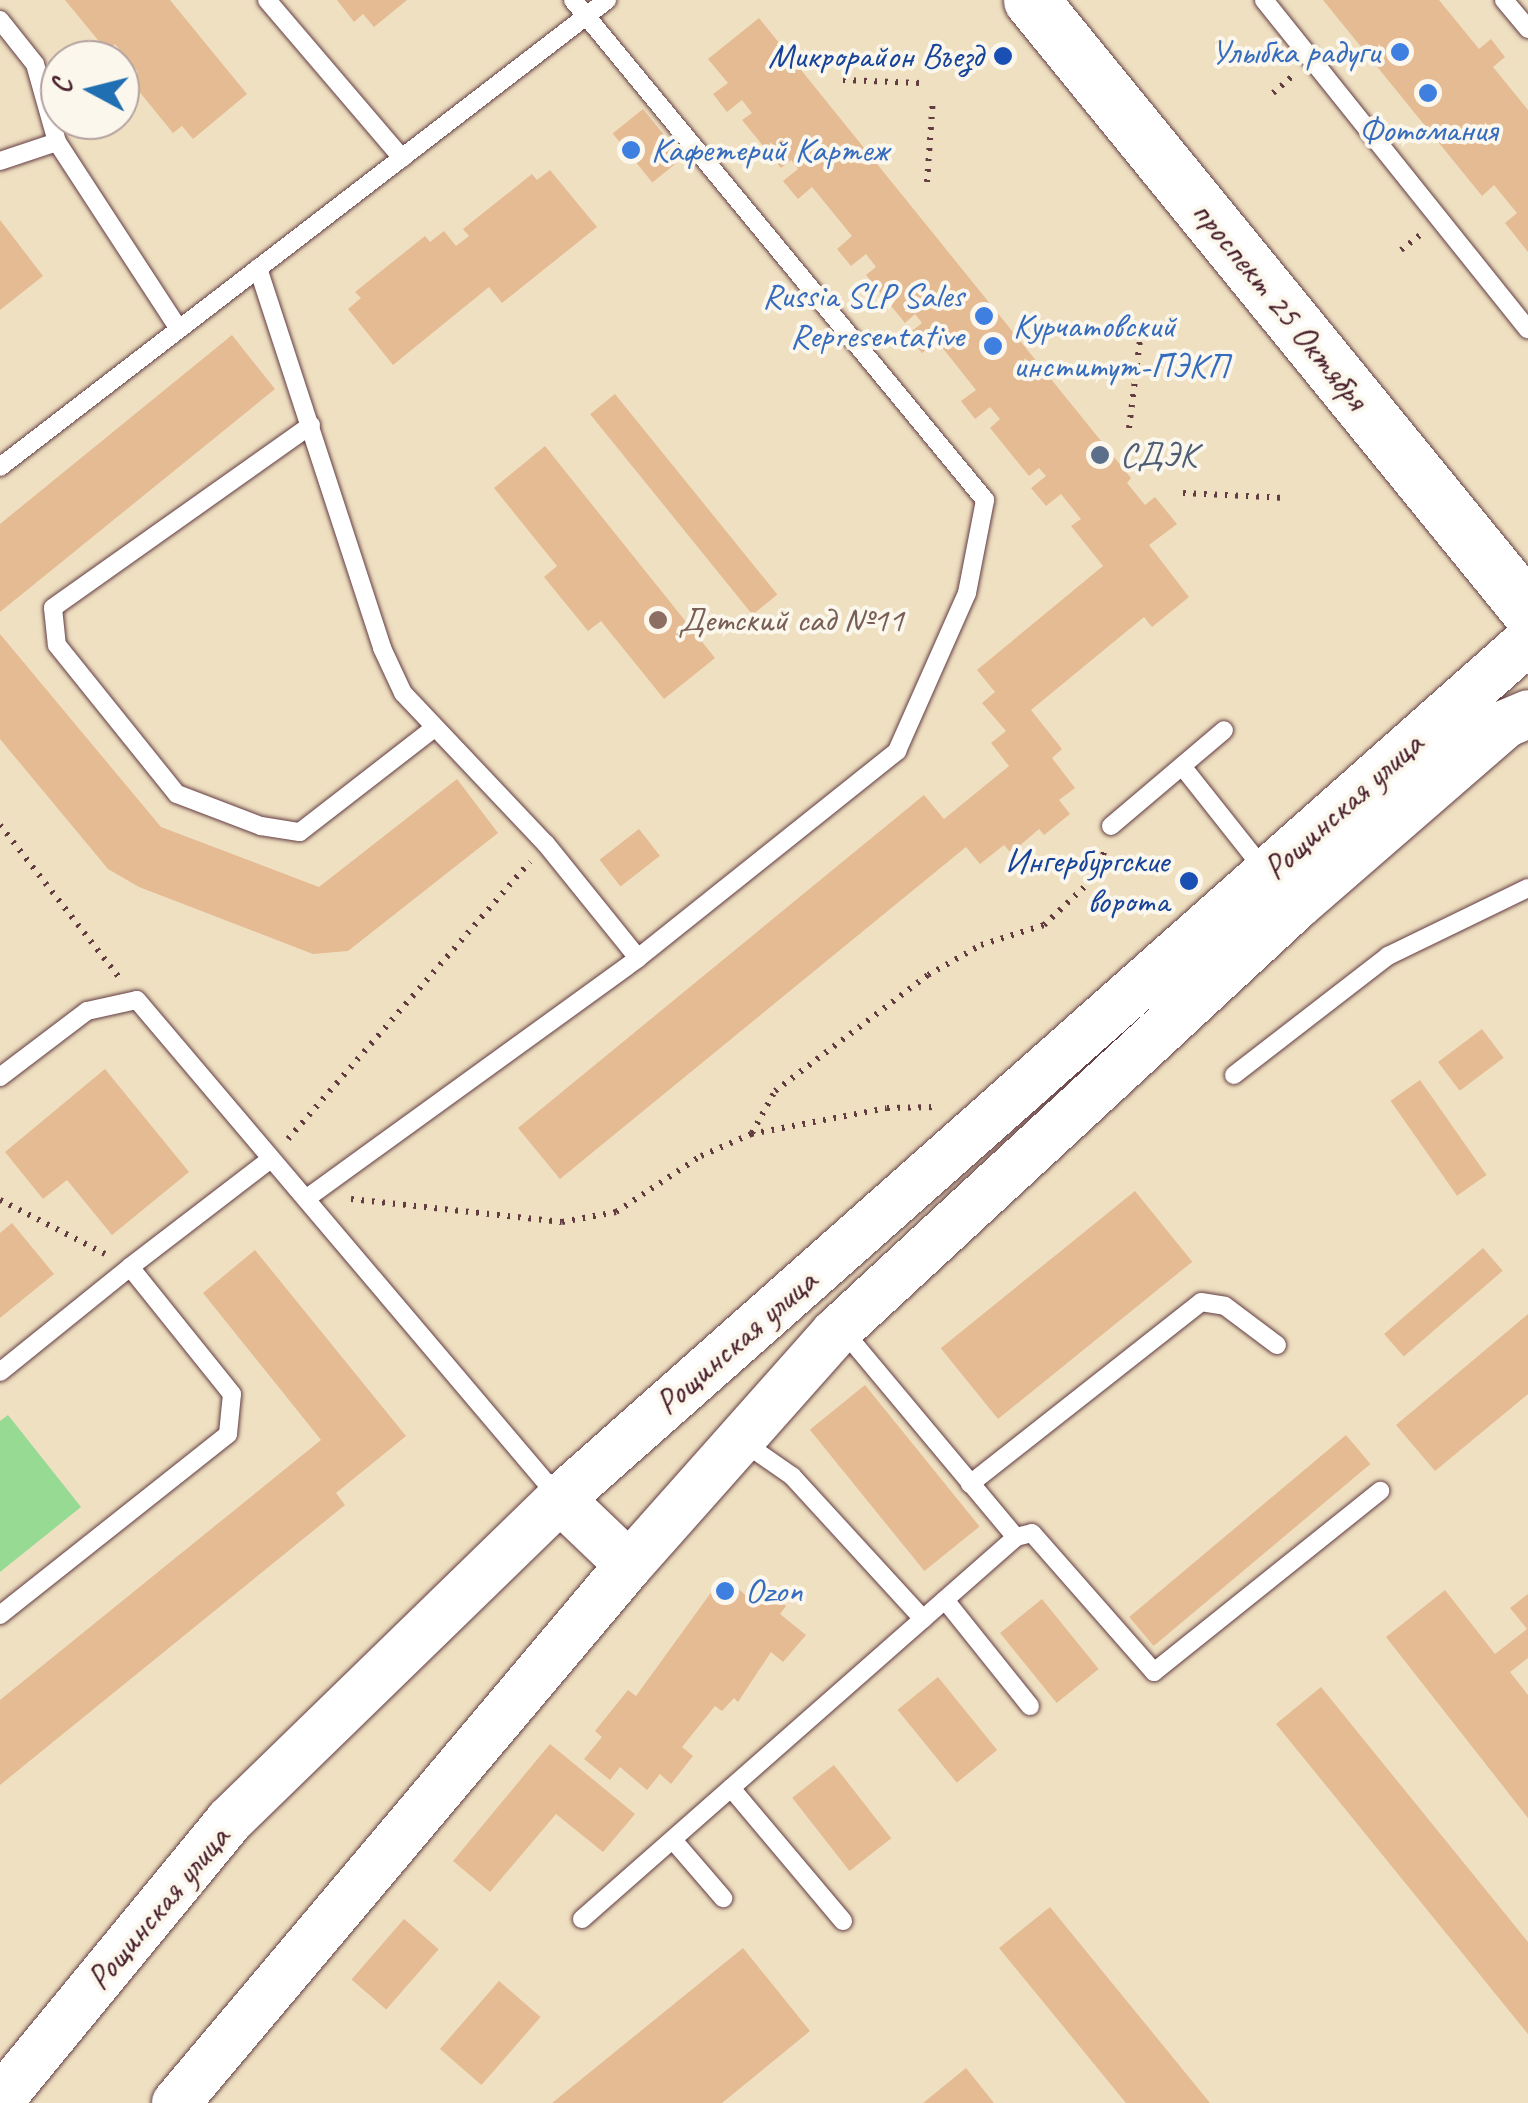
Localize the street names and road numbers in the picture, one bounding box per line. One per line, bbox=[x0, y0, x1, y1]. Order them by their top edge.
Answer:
street label: проспект 25 Октября bbox=[1183, 192, 1377, 418]
street label: Рощинская улица bbox=[1253, 722, 1433, 890]
street label: Рощинская улица bbox=[645, 1259, 827, 1425]
street label: Рощинская улица bbox=[76, 1816, 240, 2000]

